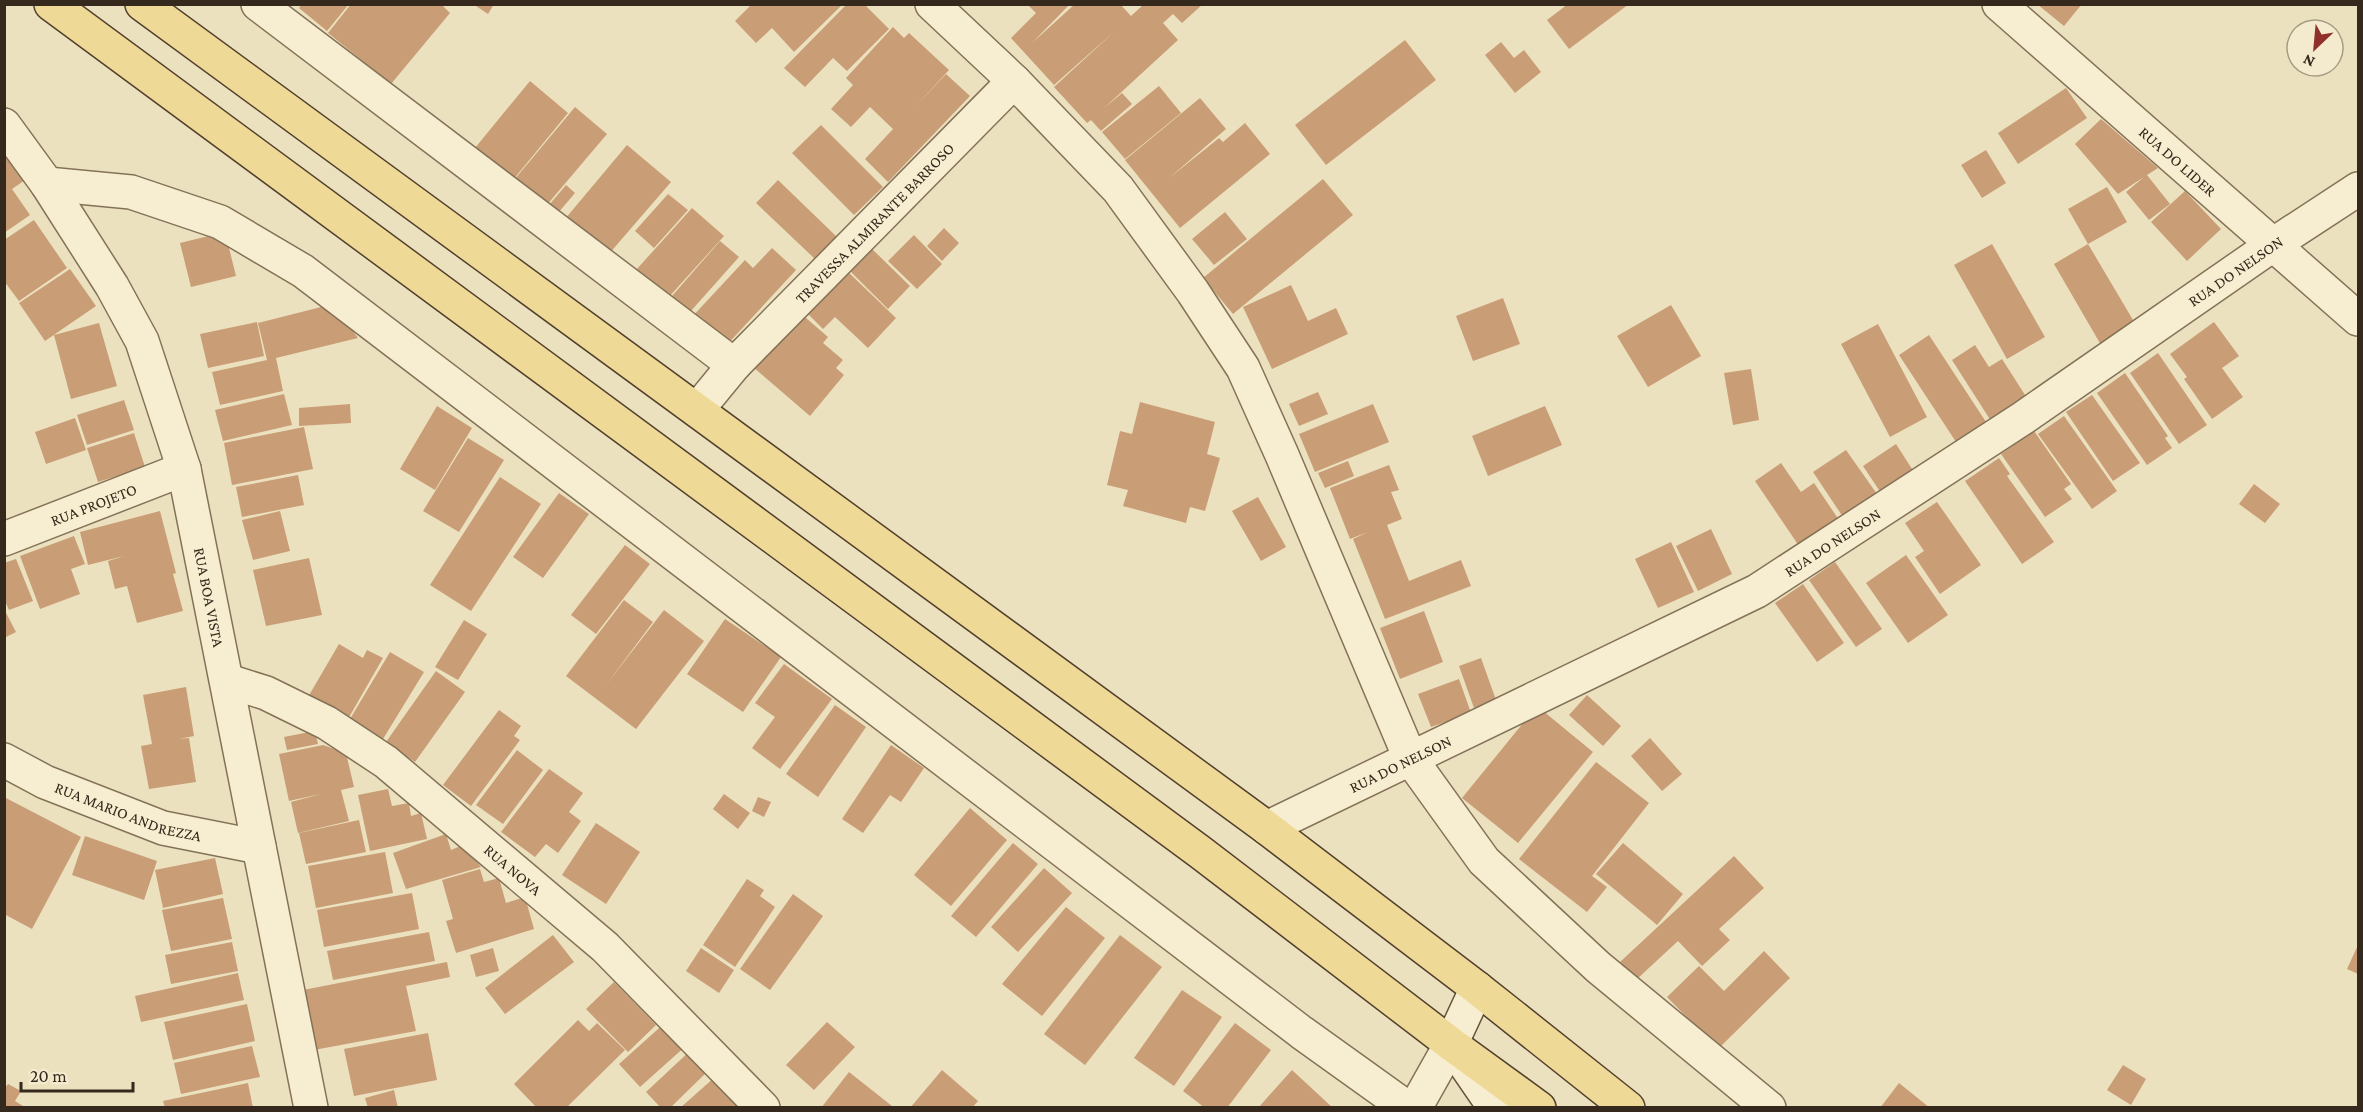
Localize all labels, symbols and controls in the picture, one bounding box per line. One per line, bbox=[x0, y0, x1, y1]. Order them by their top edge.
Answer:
north arrow bbox=[2285, 18, 2345, 78]
text: N bbox=[2300, 51, 2317, 71]
street label: RUA DO LIDER bbox=[2136, 123, 2220, 199]
street label: TRAVESSA ALMIRANTE BARROSO bbox=[791, 139, 957, 307]
street label: RUA DO NELSON bbox=[2185, 232, 2286, 309]
street label: RUA PROJETO bbox=[48, 480, 139, 529]
street label: RUA DO NELSON bbox=[1781, 505, 1883, 580]
street label: RUA BOA VISTA bbox=[191, 546, 228, 649]
street label: RUA DO NELSON bbox=[1347, 732, 1454, 795]
street label: RUA MARIO ANDREZZA bbox=[53, 778, 204, 844]
street label: RUA NOVA bbox=[481, 840, 546, 899]
scale bar bbox=[21, 1055, 134, 1093]
text: 20 m bbox=[30, 1066, 67, 1086]

